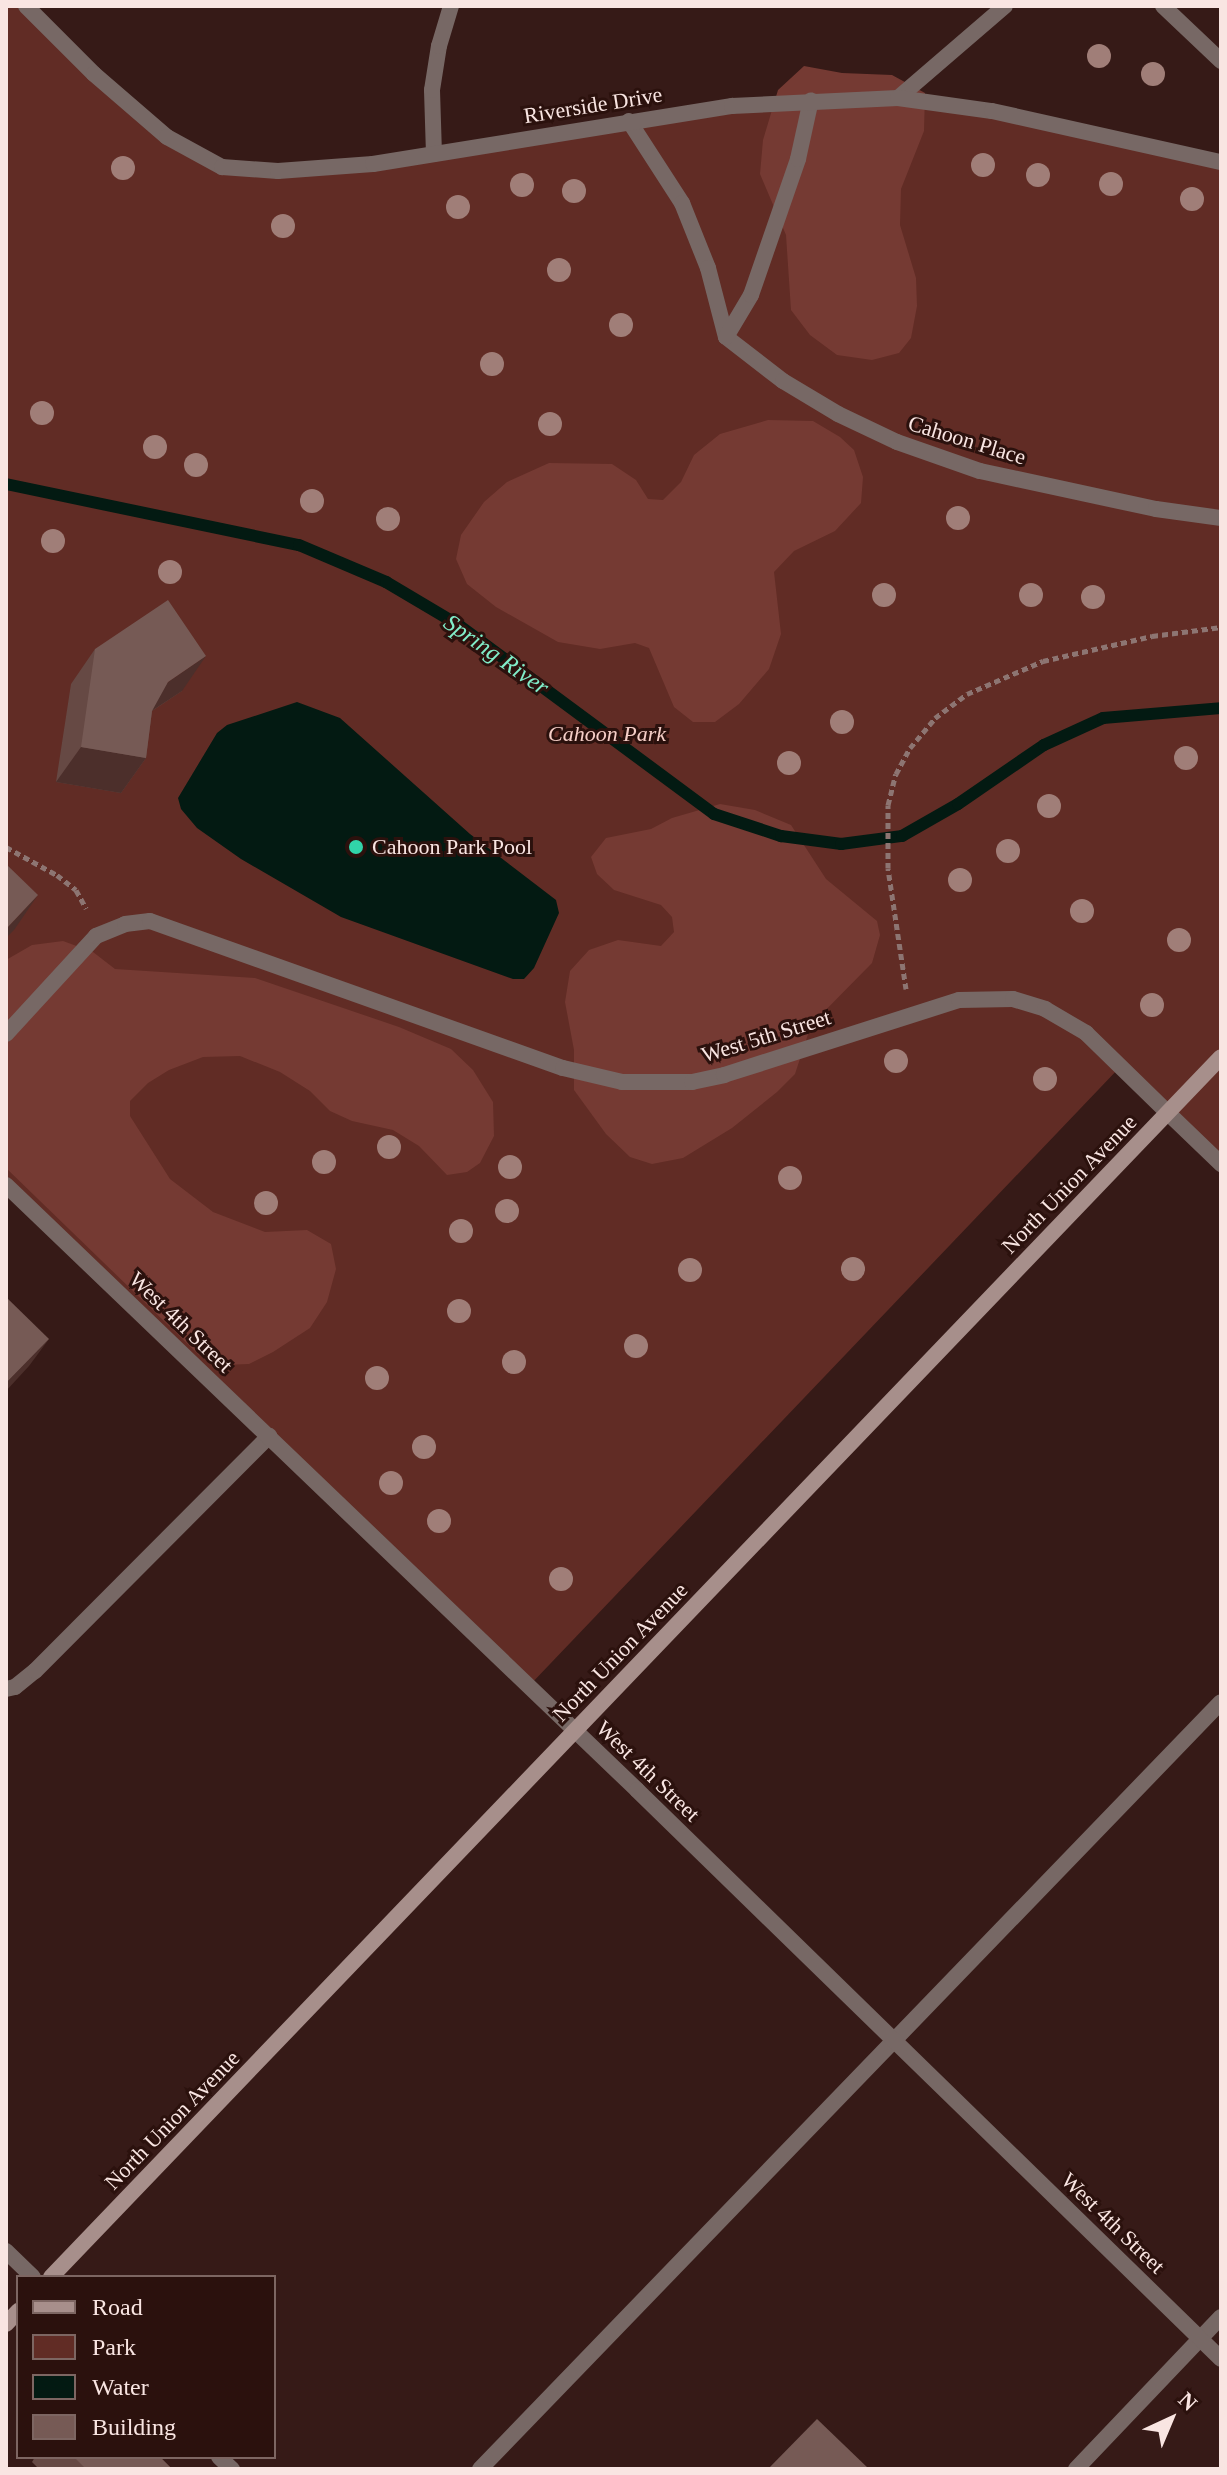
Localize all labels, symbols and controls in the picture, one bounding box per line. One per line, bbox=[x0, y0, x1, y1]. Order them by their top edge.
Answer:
street label: Riverside Drive bbox=[522, 81, 664, 129]
street label: Cahoon Place bbox=[905, 410, 1029, 470]
water label: Spring River bbox=[438, 608, 554, 702]
park label: Cahoon Park bbox=[548, 721, 666, 747]
place label: Cahoon Park Pool bbox=[372, 834, 532, 860]
marker: Cahoon Park Pool bbox=[347, 838, 365, 856]
street label: West 5th Street bbox=[698, 1004, 834, 1068]
street label: North Union Avenue bbox=[996, 1109, 1142, 1259]
street label: West 4th Street bbox=[124, 1266, 238, 1378]
street label: North Union Avenue bbox=[547, 1577, 693, 1727]
street label: West 4th Street bbox=[591, 1715, 705, 1827]
street label: North Union Avenue bbox=[99, 2045, 245, 2195]
street label: West 4th Street bbox=[1056, 2167, 1170, 2279]
legend bbox=[16, 2275, 276, 2459]
text: Road bbox=[92, 2294, 143, 2320]
text: Park bbox=[92, 2334, 136, 2360]
text: Water bbox=[92, 2374, 149, 2400]
north arrow bbox=[1131, 2379, 1211, 2459]
text: N bbox=[1174, 2387, 1202, 2416]
text: Building bbox=[92, 2414, 176, 2440]

